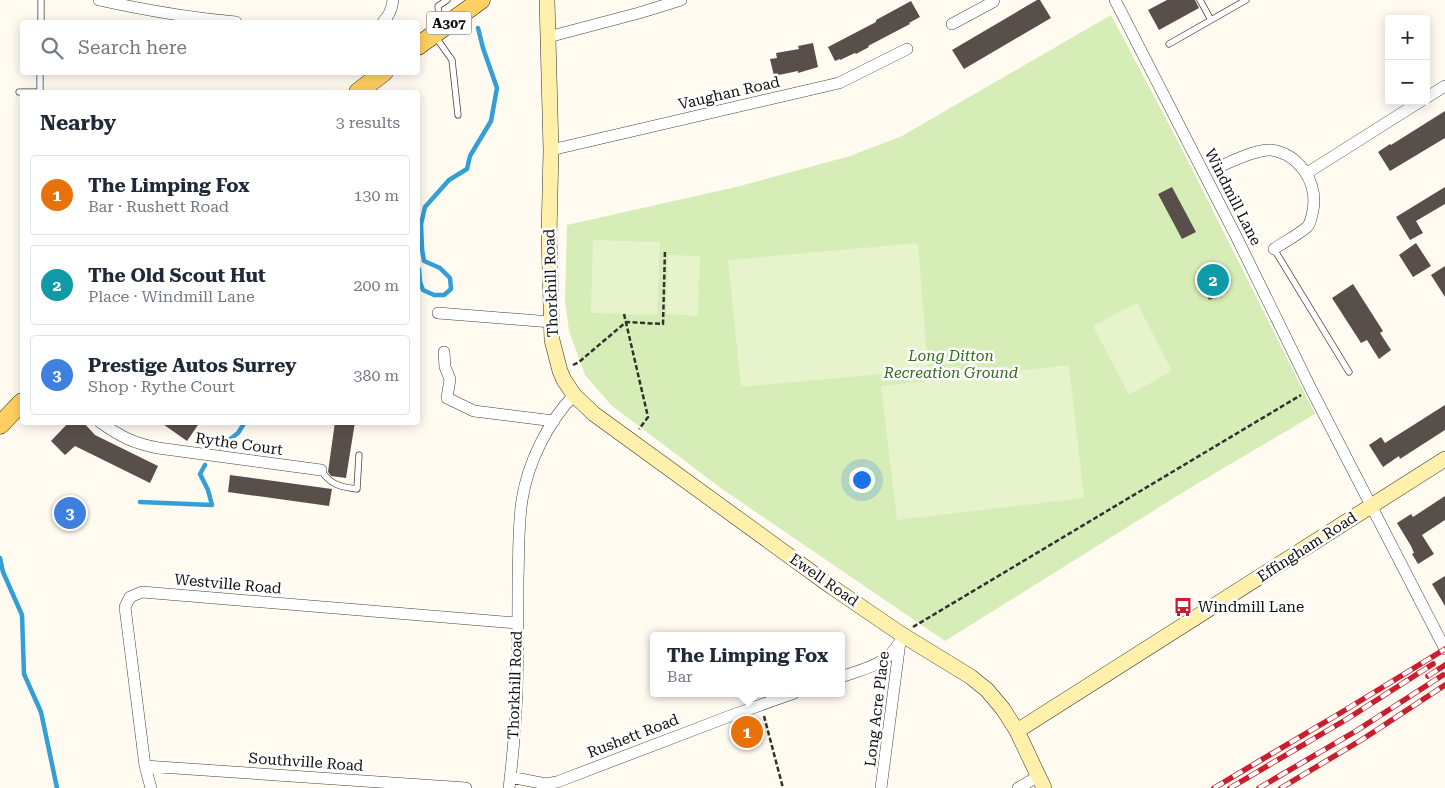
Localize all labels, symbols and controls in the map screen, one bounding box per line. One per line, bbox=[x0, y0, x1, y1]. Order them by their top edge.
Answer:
road number: A307 bbox=[426, 12, 472, 34]
map controls bbox=[1385, 15, 1430, 105]
button: + bbox=[1385, 15, 1430, 60]
search box bbox=[20, 20, 420, 75]
icon: search bbox=[38, 34, 66, 62]
text: Search here bbox=[78, 36, 187, 59]
button: − bbox=[1385, 60, 1430, 105]
street label: Vaughan Road bbox=[677, 72, 782, 113]
text: Nearby bbox=[40, 111, 116, 135]
text: 3 results bbox=[336, 113, 400, 132]
street label: Windmill Lane bbox=[1201, 146, 1265, 248]
text: The Limping Fox bbox=[88, 174, 249, 197]
text: 1 bbox=[53, 186, 61, 205]
text: 130 m bbox=[353, 186, 399, 205]
text: Bar · Rushett Road bbox=[88, 197, 229, 216]
street label: Thorkhill Road bbox=[540, 228, 562, 338]
pin: 2 bbox=[1197, 261, 1229, 299]
text: The Old Scout Hut bbox=[88, 264, 266, 287]
text: 2 bbox=[53, 276, 61, 295]
text: 200 m bbox=[353, 276, 399, 295]
text: Place · Windmill Lane bbox=[88, 287, 255, 306]
park label: Long Ditton Recreation Ground bbox=[883, 347, 1018, 382]
text: Prestige Autos Surrey bbox=[88, 354, 297, 377]
text: 3 bbox=[53, 366, 61, 385]
text: 380 m bbox=[353, 366, 399, 385]
text: Shop · Rythe Court bbox=[88, 377, 235, 396]
street label: Rythe Court bbox=[194, 429, 284, 459]
your location bbox=[849, 467, 875, 493]
pin: 3 bbox=[54, 494, 86, 532]
street label: Effingham Road bbox=[1254, 508, 1360, 586]
street label: Ewell Road bbox=[786, 550, 862, 610]
street label: Westville Road bbox=[174, 570, 283, 598]
bus stop icon: Windmill Lane bbox=[1172, 596, 1194, 618]
place label: Windmill Lane bbox=[1198, 598, 1304, 616]
street label: Thorkhill Road bbox=[504, 630, 526, 740]
popup bbox=[650, 632, 845, 697]
text: The Limping Fox bbox=[667, 644, 828, 667]
street label: Long Acre Place bbox=[861, 650, 893, 768]
text: Bar bbox=[667, 667, 693, 686]
street label: Rushett Road bbox=[585, 710, 682, 762]
pin: 1 bbox=[731, 713, 763, 751]
street label: Southville Road bbox=[248, 749, 364, 775]

